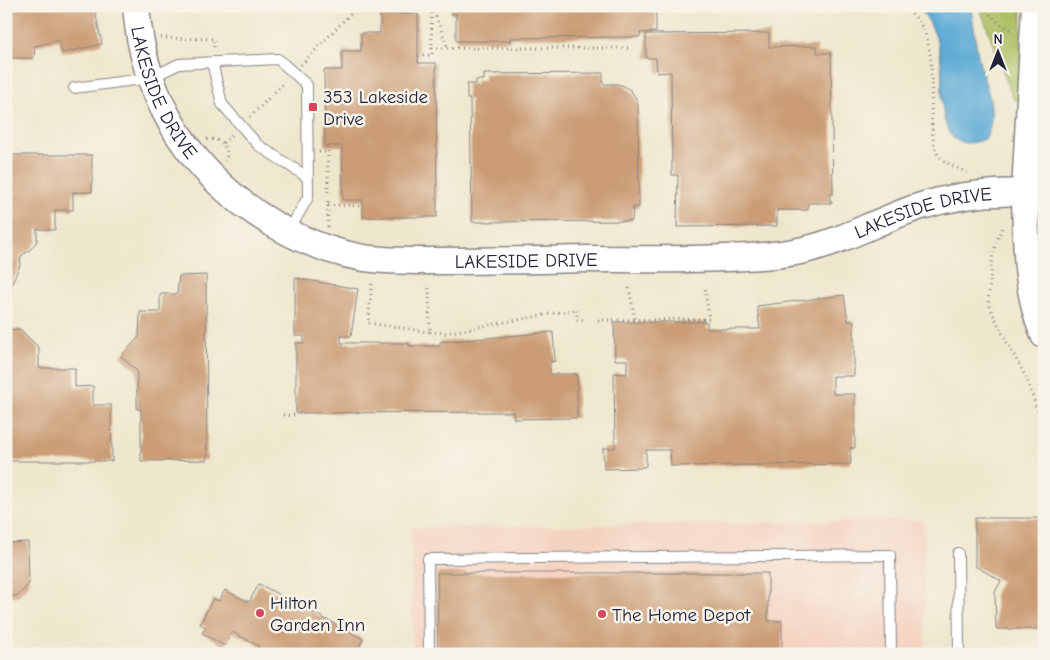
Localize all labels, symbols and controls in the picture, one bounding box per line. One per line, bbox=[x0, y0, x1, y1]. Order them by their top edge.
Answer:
street label: LAKESIDE DRIVE bbox=[126, 25, 202, 163]
north arrow bbox=[972, 28, 1022, 78]
text: N bbox=[993, 31, 1003, 48]
place label: 353 Lakeside Drive bbox=[323, 86, 428, 130]
marker: 353 Lakeside Drive bbox=[307, 101, 319, 113]
street label: LAKESIDE DRIVE bbox=[851, 183, 993, 244]
street label: LAKESIDE DRIVE bbox=[455, 249, 598, 273]
place label: Hilton Garden Inn bbox=[270, 592, 365, 636]
place label: The Home Depot bbox=[612, 604, 751, 626]
marker: Hilton Garden Inn bbox=[254, 607, 266, 619]
marker: The Home Depot bbox=[596, 608, 608, 620]

